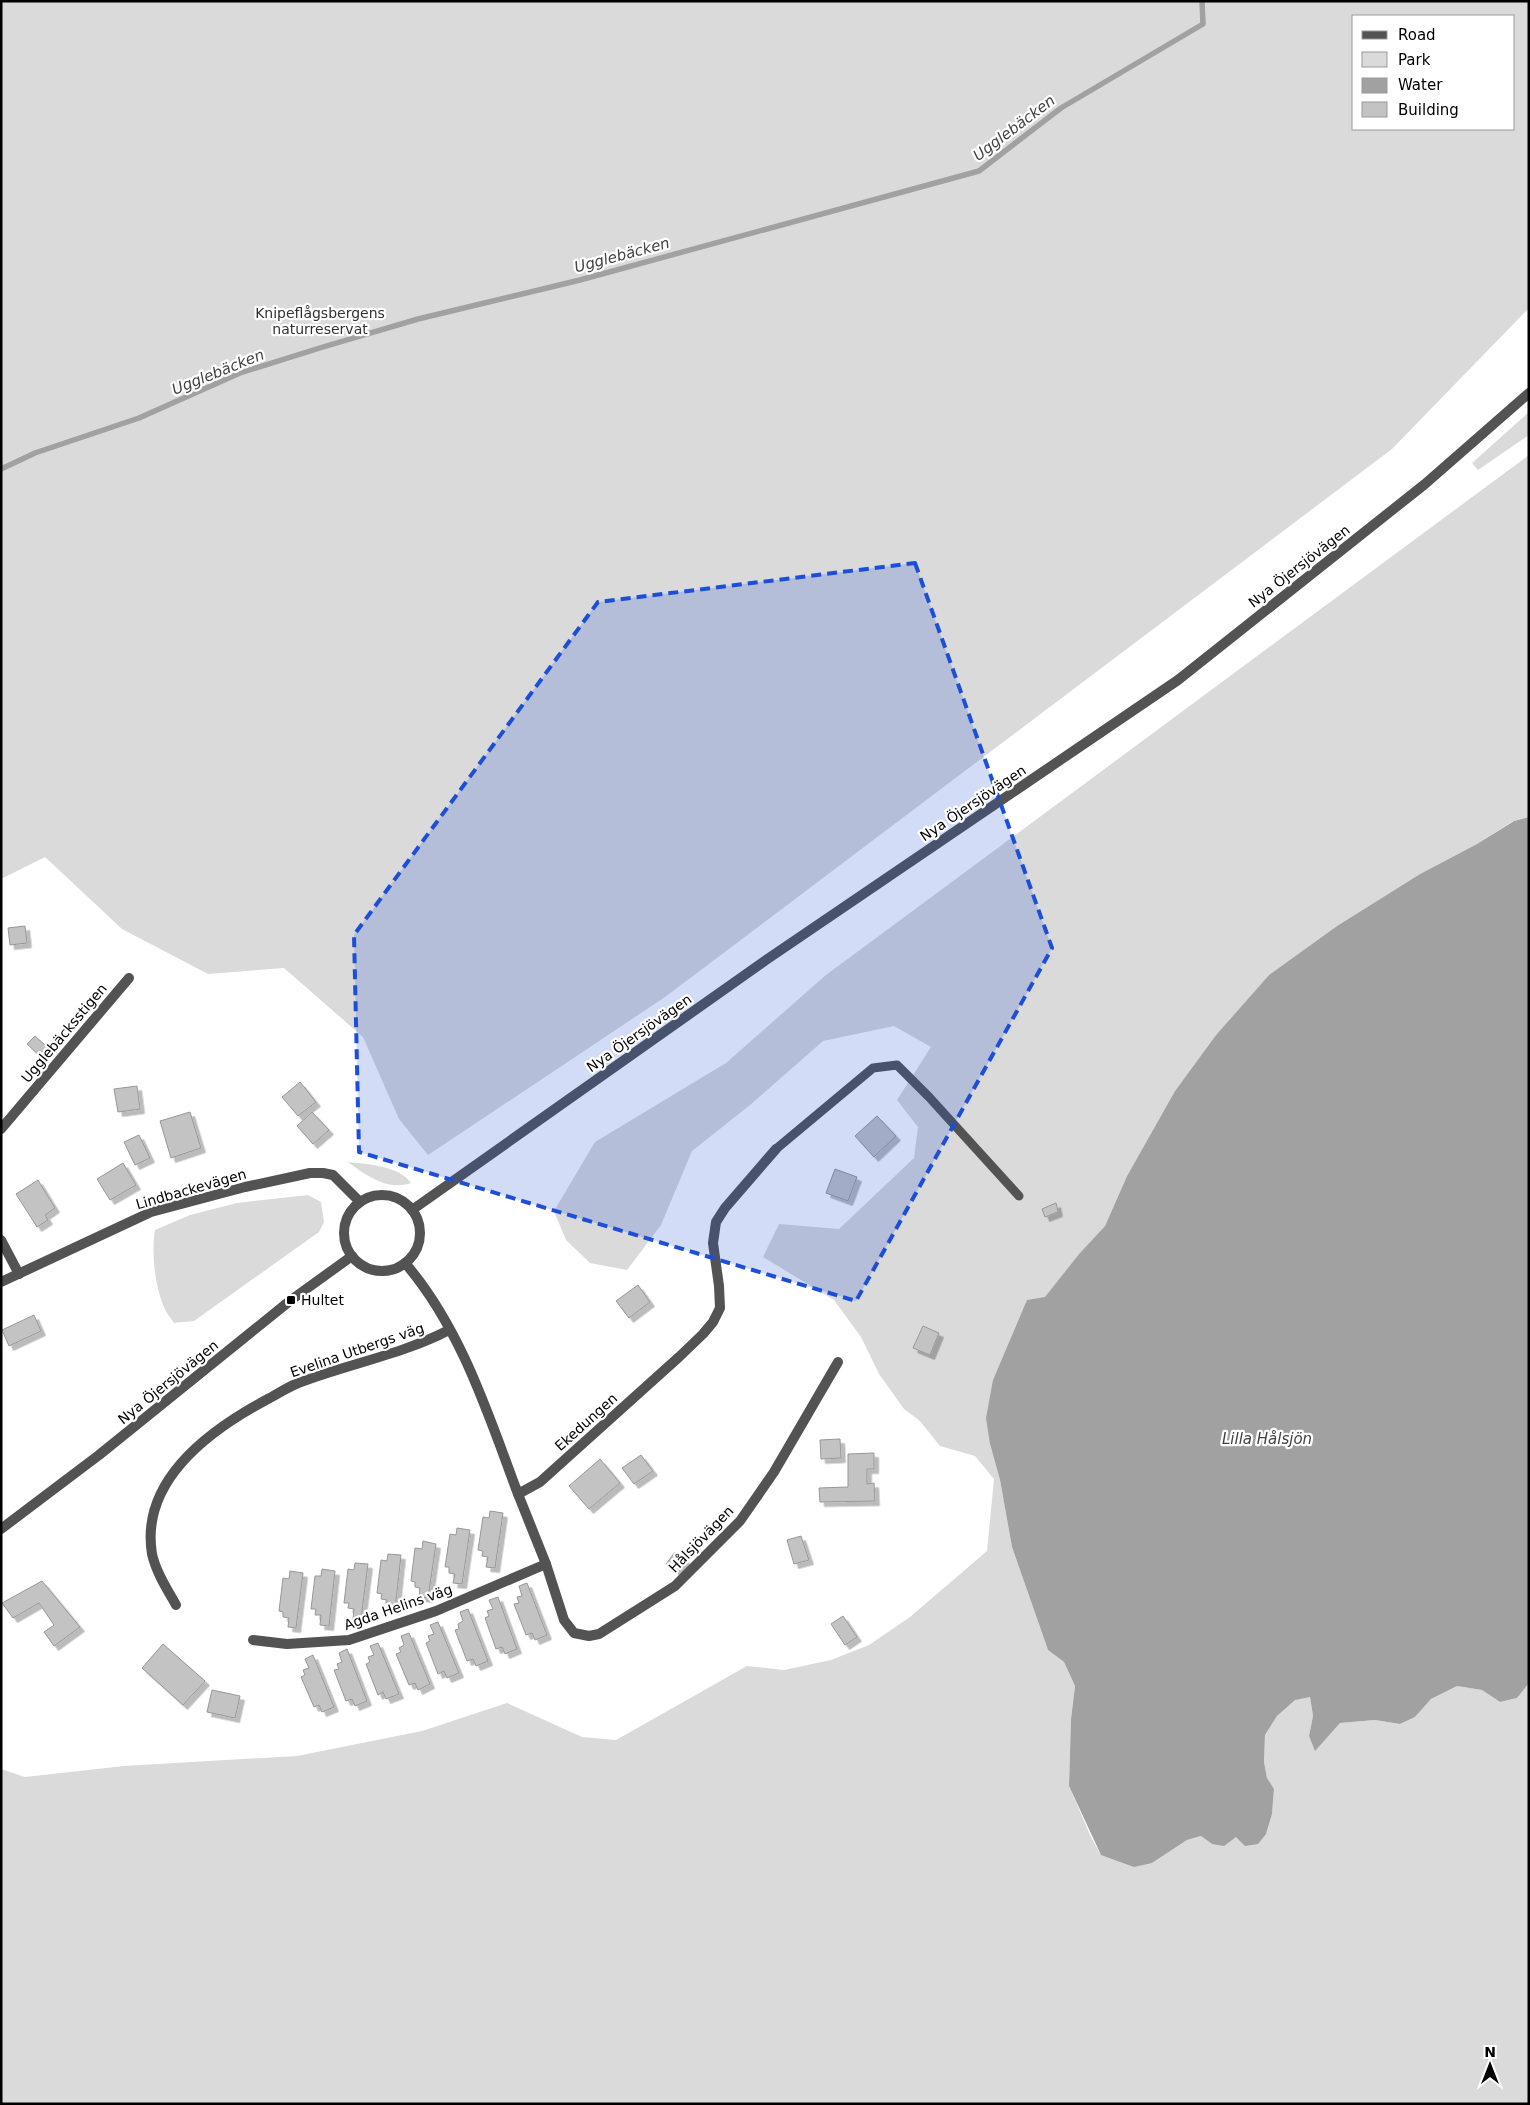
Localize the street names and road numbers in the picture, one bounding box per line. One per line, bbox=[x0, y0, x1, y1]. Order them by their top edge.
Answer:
street label: Nya Öjersjövägen bbox=[1245, 521, 1353, 610]
street label: Nya Öjersjövägen bbox=[917, 761, 1029, 844]
street label: Ugglebäcksstigen bbox=[18, 980, 110, 1086]
street label: Nya Öjersjövägen bbox=[583, 990, 694, 1075]
street label: Lindbackevägen bbox=[134, 1166, 248, 1212]
street label: Evelina Utbergs väg bbox=[288, 1320, 426, 1380]
street label: Nya Öjersjövägen bbox=[114, 1336, 221, 1427]
street label: Ekedungen bbox=[552, 1390, 620, 1454]
street label: Hålsjövägen bbox=[665, 1503, 737, 1575]
street label: Agda Helins väg bbox=[342, 1581, 454, 1633]

